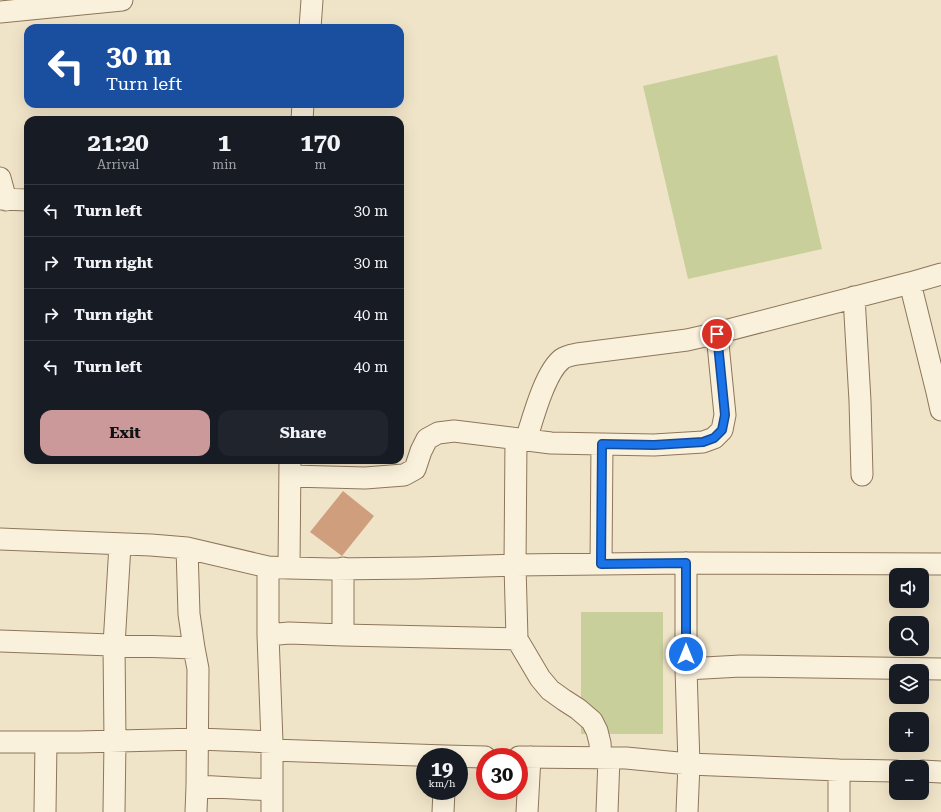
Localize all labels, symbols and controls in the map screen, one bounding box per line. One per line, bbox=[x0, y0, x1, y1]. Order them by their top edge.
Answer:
text: 30 m bbox=[106, 39, 171, 72]
icon: left bbox=[40, 40, 92, 92]
text: Turn left bbox=[106, 73, 182, 94]
text: 21:20 bbox=[88, 129, 149, 157]
text: 1 bbox=[218, 129, 231, 157]
text: 170 bbox=[300, 129, 341, 157]
text: Arrival bbox=[97, 157, 139, 172]
text: min bbox=[212, 157, 237, 172]
text: m bbox=[314, 157, 326, 172]
icon: left bbox=[40, 200, 62, 222]
text: Turn left bbox=[74, 202, 142, 220]
text: 30 m bbox=[354, 202, 388, 220]
icon: right bbox=[40, 252, 62, 274]
text: Turn right bbox=[74, 254, 153, 272]
text: 30 m bbox=[354, 254, 388, 272]
icon: right bbox=[40, 304, 62, 326]
text: Turn right bbox=[74, 306, 153, 324]
text: 40 m bbox=[354, 306, 388, 324]
pin bbox=[700, 317, 734, 351]
icon: arrive bbox=[706, 323, 728, 345]
icon: left bbox=[40, 356, 62, 378]
text: Turn left bbox=[74, 358, 142, 376]
text: 40 m bbox=[354, 358, 388, 376]
button: Exit bbox=[40, 410, 210, 456]
button: Share bbox=[218, 410, 388, 456]
map controls bbox=[889, 568, 929, 800]
button: sound bbox=[889, 568, 929, 608]
button: search bbox=[889, 616, 929, 656]
position arrow bbox=[665, 633, 707, 675]
button: layers bbox=[889, 664, 929, 704]
button: + bbox=[889, 712, 929, 752]
speed limit sign: 30 bbox=[476, 748, 528, 800]
text: 19 bbox=[431, 757, 453, 781]
button: − bbox=[889, 760, 929, 800]
text: km/h bbox=[429, 778, 455, 789]

